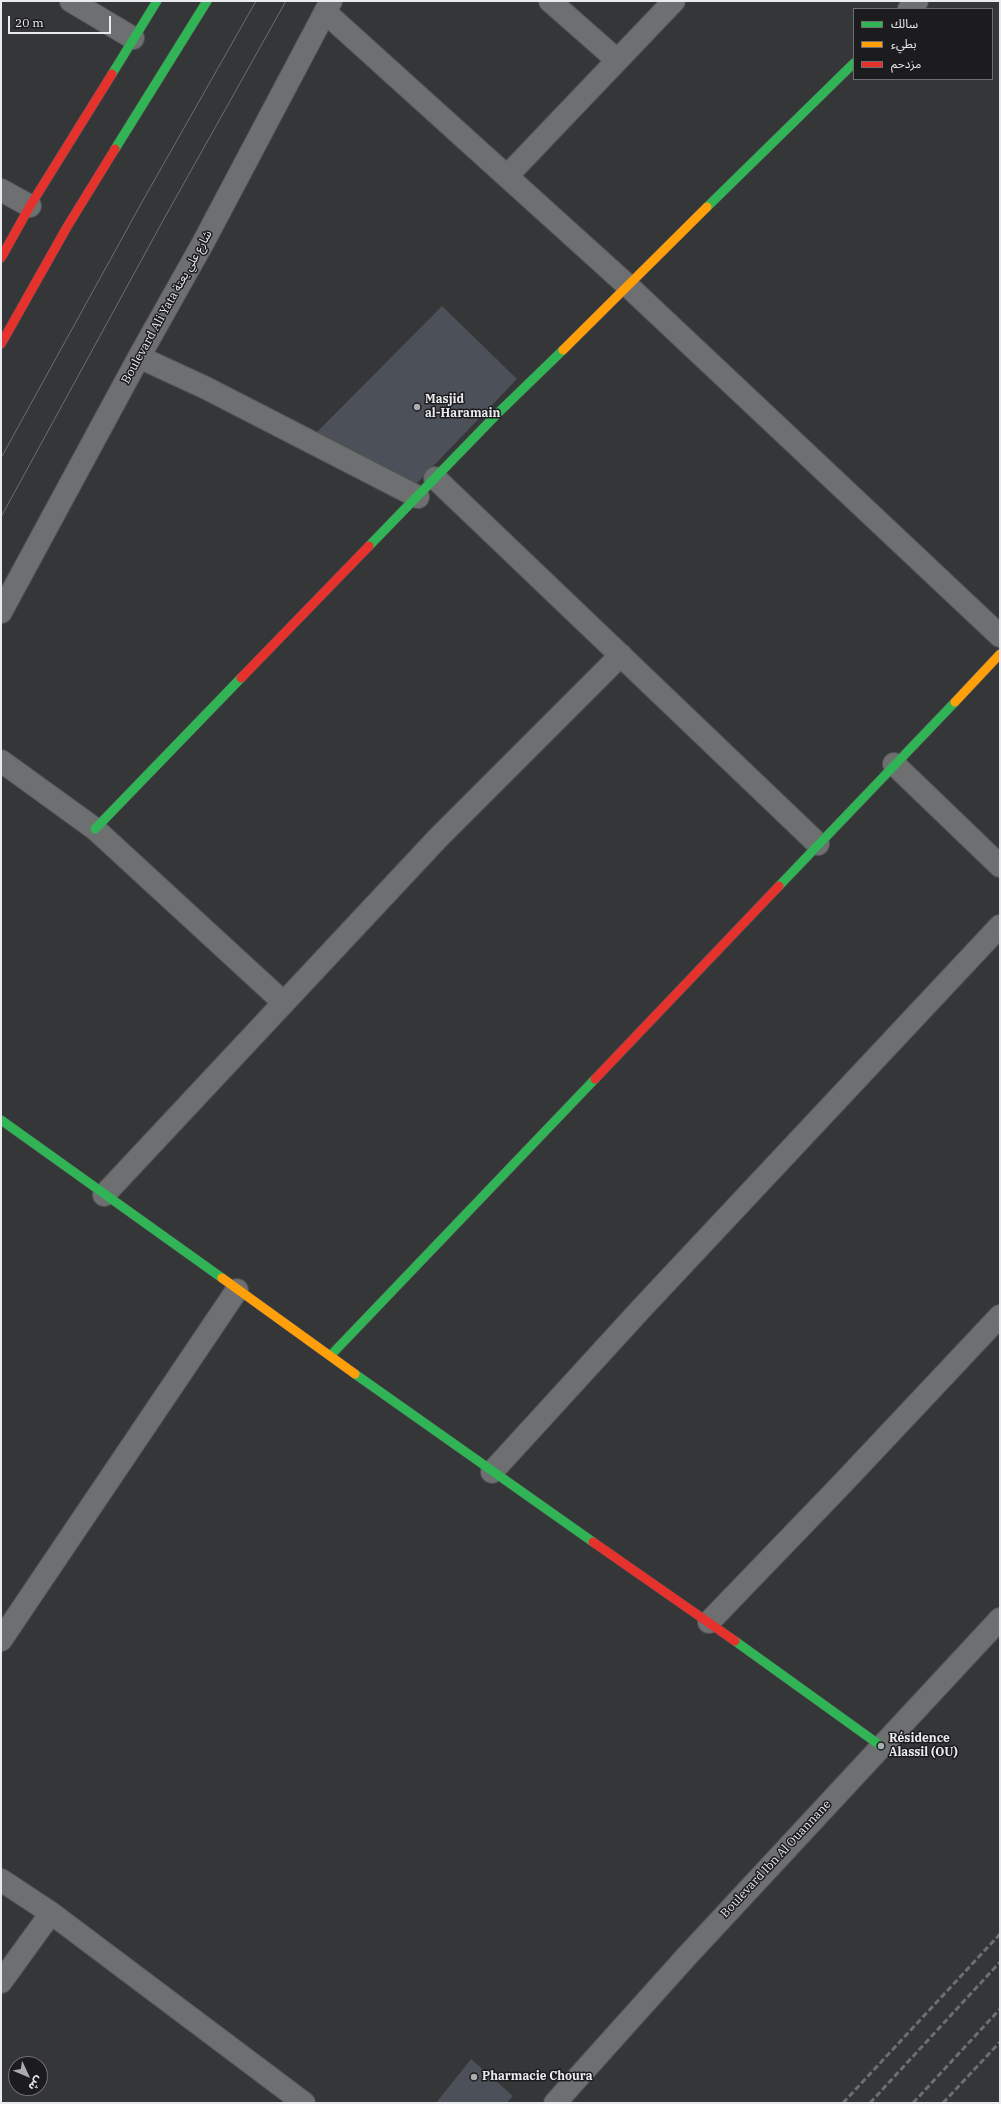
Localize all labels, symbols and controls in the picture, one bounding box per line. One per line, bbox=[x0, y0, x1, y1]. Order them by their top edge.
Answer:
scale bar bbox=[10, 8, 113, 34]
legend bbox=[853, 8, 993, 80]
text: 20 m bbox=[15, 15, 44, 30]
text: سالك bbox=[891, 16, 918, 31]
text: بطيء bbox=[891, 36, 917, 51]
text: مزدحم bbox=[891, 56, 921, 71]
street label: Boulevard Ali Yata شارع علي يعتة bbox=[119, 228, 215, 386]
place label: Masjid al-Haramain bbox=[425, 393, 500, 421]
marker: Masjid al-Haramain bbox=[412, 402, 422, 412]
place label: Résidence Alassil (OU) bbox=[889, 1732, 958, 1760]
marker: Résidence Alassil (OU) bbox=[876, 1741, 886, 1751]
street label: Boulevard Ibn Al Ouannane bbox=[718, 1797, 834, 1921]
north arrow bbox=[8, 2056, 48, 2096]
place label: Pharmacie Choura bbox=[482, 2070, 593, 2084]
marker: Pharmacie Choura bbox=[469, 2072, 479, 2082]
text: ش bbox=[26, 2073, 46, 2094]

